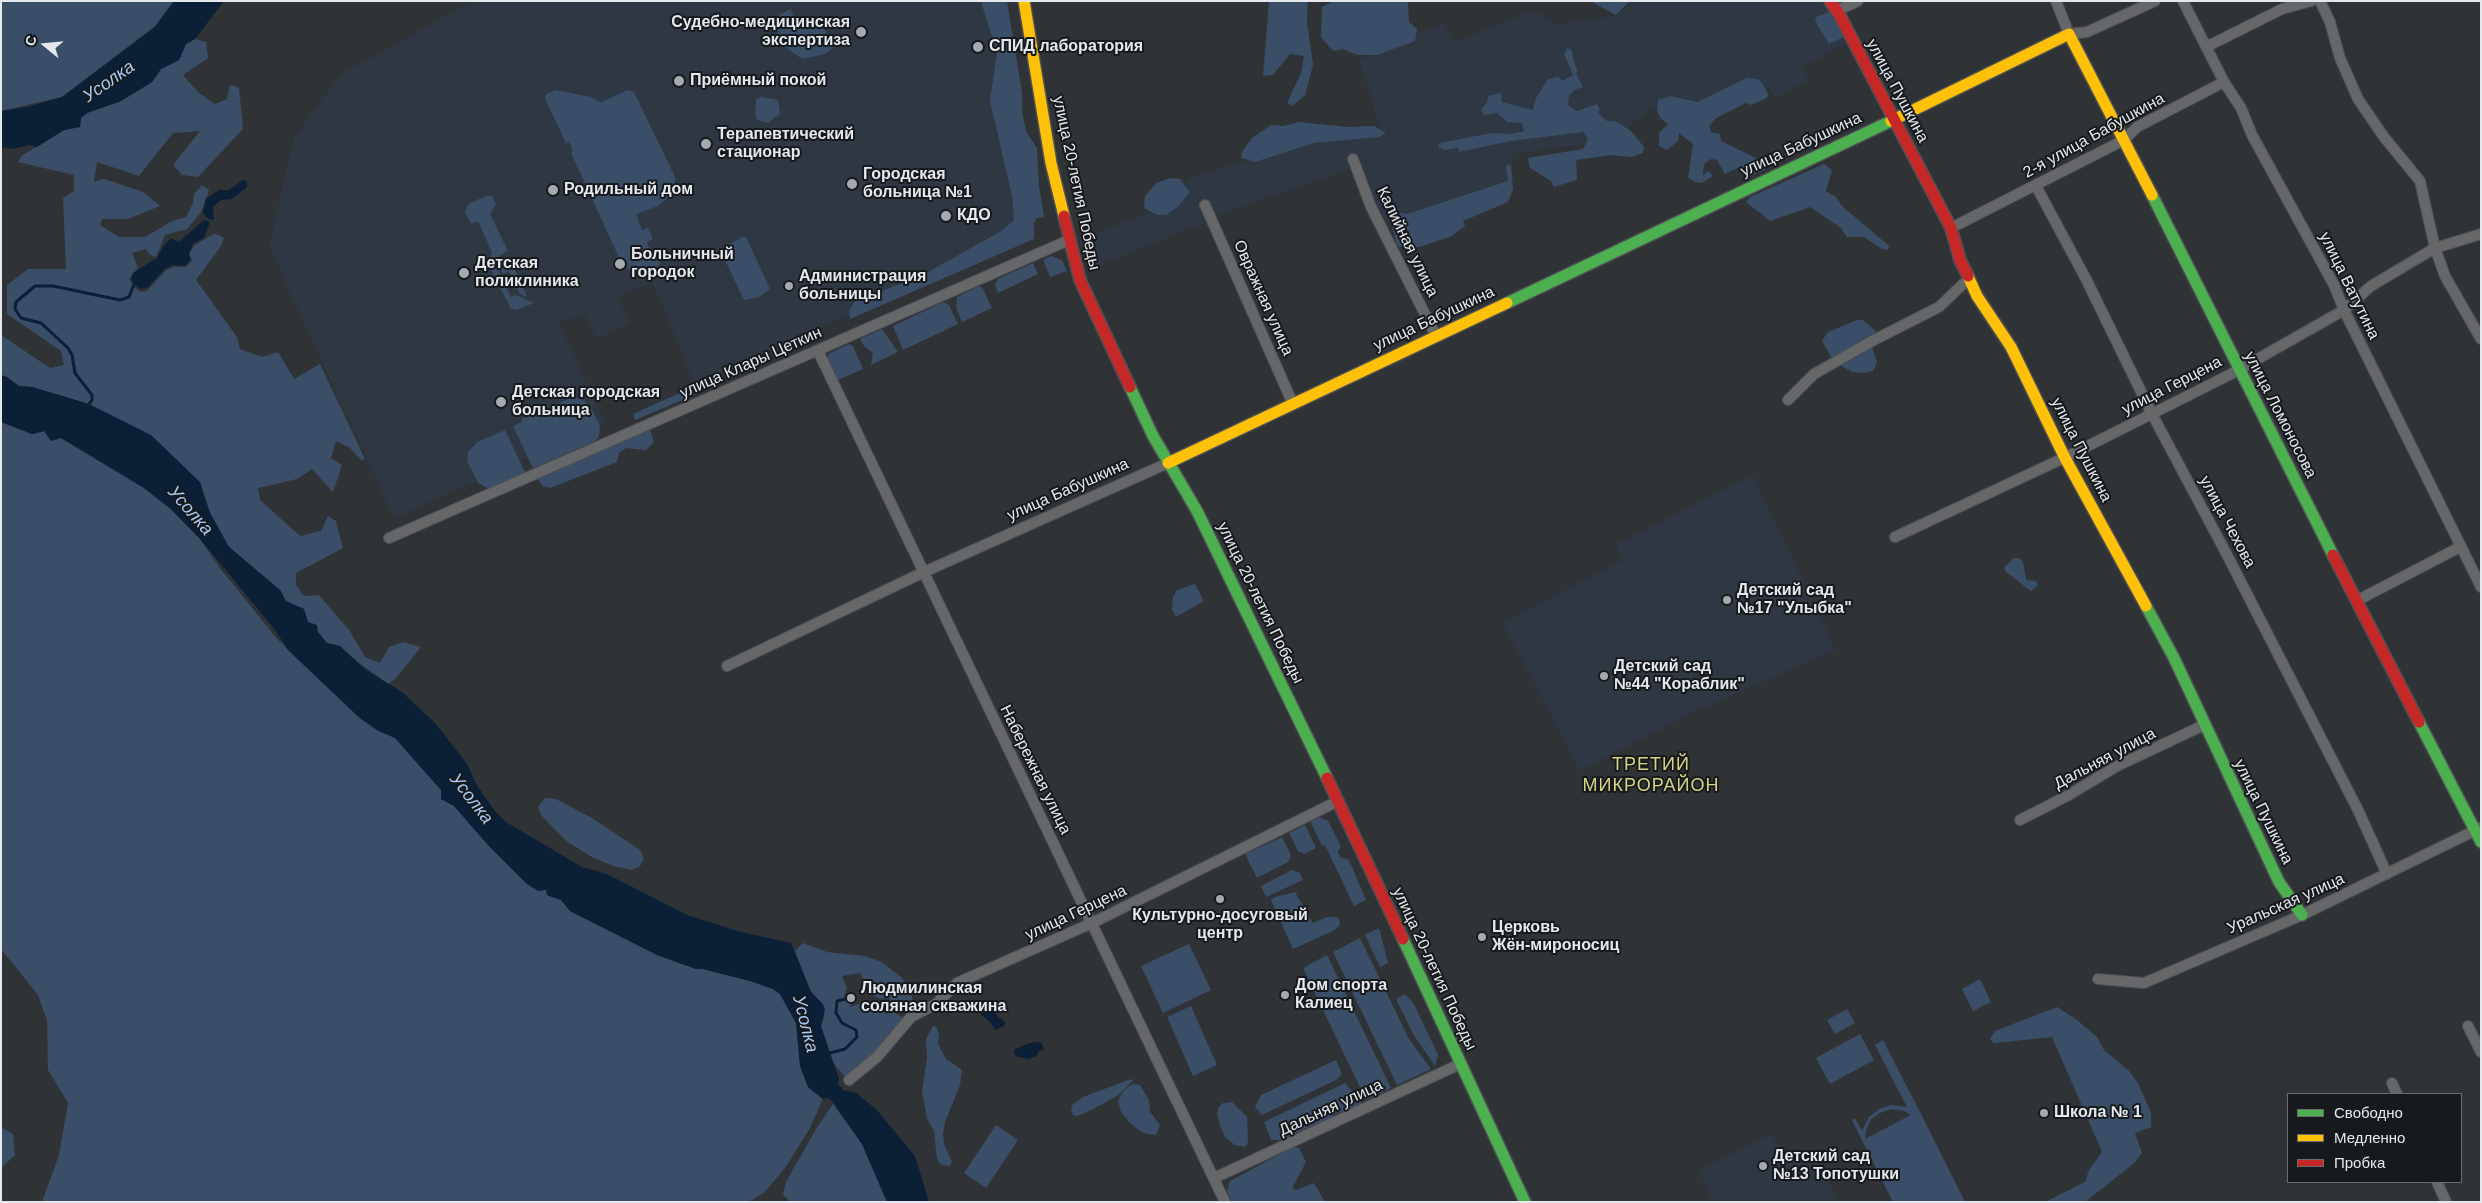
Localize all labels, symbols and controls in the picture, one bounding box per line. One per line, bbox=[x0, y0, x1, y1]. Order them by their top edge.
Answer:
place label: Судебно-медицинская экспертиза bbox=[671, 13, 850, 51]
north arrow bbox=[20, 20, 70, 70]
marker: Судебно-медицинская экспертиза bbox=[854, 25, 868, 39]
text: С bbox=[22, 33, 40, 48]
street label: улица Пушкина bbox=[1862, 36, 1932, 146]
place label: СПИД лаборатория bbox=[989, 37, 1143, 57]
marker: СПИД лаборатория bbox=[971, 40, 985, 54]
water label: Усолка bbox=[79, 56, 139, 108]
place label: Приёмный покой bbox=[690, 71, 826, 91]
marker: Приёмный покой bbox=[672, 74, 686, 88]
street label: 2-я улица Бабушкина bbox=[2020, 89, 2168, 183]
street label: улица 20-летия Победы bbox=[1048, 94, 1104, 272]
street label: улица Бабушкина bbox=[1738, 109, 1864, 181]
place label: Терапевтический стационар bbox=[717, 125, 854, 163]
marker: Терапевтический стационар bbox=[699, 137, 713, 151]
place label: Городская больница №1 bbox=[863, 165, 972, 203]
marker: Городская больница №1 bbox=[845, 177, 859, 191]
place label: Родильный дом bbox=[564, 180, 693, 200]
marker: Родильный дом bbox=[546, 183, 560, 197]
street label: Калийная улица bbox=[1372, 184, 1442, 300]
place label: КДО bbox=[957, 206, 991, 226]
marker: КДО bbox=[939, 209, 953, 223]
street label: улица Ватутина bbox=[2315, 229, 2383, 343]
street label: Овражная улица bbox=[1229, 237, 1297, 359]
place label: Больничный городок bbox=[631, 245, 734, 283]
place label: Детская поликлиника bbox=[475, 254, 579, 292]
marker: Больничный городок bbox=[613, 257, 627, 271]
marker: Детская поликлиника bbox=[457, 266, 471, 280]
place label: Администрация больницы bbox=[799, 267, 926, 305]
marker: Администрация больницы bbox=[783, 280, 795, 292]
street label: улица Бабушкина bbox=[1371, 283, 1497, 355]
street label: улица Клары Цеткин bbox=[677, 323, 825, 403]
street label: улица Ломоносова bbox=[2240, 348, 2320, 482]
street label: улица Герцена bbox=[2119, 353, 2225, 419]
place label: Детская городская больница bbox=[512, 383, 660, 421]
marker: Детская городская больница bbox=[494, 395, 508, 409]
street label: улица Пушкина bbox=[2046, 395, 2116, 505]
street label: улица Бабушкина bbox=[1004, 455, 1132, 525]
street label: улица Чехова bbox=[2195, 473, 2259, 571]
water label: Усолка bbox=[163, 482, 217, 540]
street label: улица 20-летия Победы bbox=[1212, 519, 1308, 687]
place label: Детский сад №17 "Улыбка" bbox=[1737, 581, 1852, 619]
marker: Детский сад №17 "Улыбка" bbox=[1721, 594, 1733, 606]
place label: Детский сад №44 "Кораблик" bbox=[1614, 657, 1745, 695]
marker: Детский сад №44 "Кораблик" bbox=[1598, 670, 1610, 682]
street label: Набережная улица bbox=[995, 702, 1075, 838]
street label: Дальняя улица bbox=[2051, 724, 2159, 794]
district label: ТРЕТИЙ МИКРОРАЙОН bbox=[1581, 754, 1721, 796]
street label: улица Пушкина bbox=[2229, 756, 2297, 868]
water label: Усолка bbox=[445, 769, 497, 829]
street label: Уральская улица bbox=[2224, 870, 2348, 938]
street label: улица Герцена bbox=[1022, 881, 1130, 945]
street label: улица 20-летия Победы bbox=[1388, 885, 1480, 1053]
marker: Культурно-досуговый центр bbox=[1214, 893, 1226, 905]
place label: Культурно-досуговый центр bbox=[1132, 906, 1308, 944]
place label: Церковь Жён-мироносиц bbox=[1492, 918, 1619, 956]
marker: Церковь Жён-мироносиц bbox=[1476, 931, 1488, 943]
place label: Дом спорта Калиец bbox=[1295, 976, 1387, 1014]
place label: Людмилинская соляная скважина bbox=[861, 979, 1006, 1017]
marker: Дом спорта Калиец bbox=[1279, 989, 1291, 1001]
marker: Людмилинская соляная скважина bbox=[845, 992, 857, 1004]
water label: Усолка bbox=[787, 993, 823, 1055]
street label: Дальняя улица bbox=[1276, 1076, 1386, 1140]
legend bbox=[2287, 1093, 2462, 1183]
place label: Школа № 1 bbox=[2054, 1103, 2142, 1123]
text: Свободно bbox=[2334, 1104, 2403, 1121]
marker: Школа № 1 bbox=[2038, 1107, 2050, 1119]
text: Медленно bbox=[2334, 1129, 2405, 1146]
place label: Детский сад №13 Топотушки bbox=[1773, 1147, 1899, 1185]
text: Пробка bbox=[2334, 1154, 2385, 1171]
marker: Детский сад №13 Топотушки bbox=[1757, 1160, 1769, 1172]

